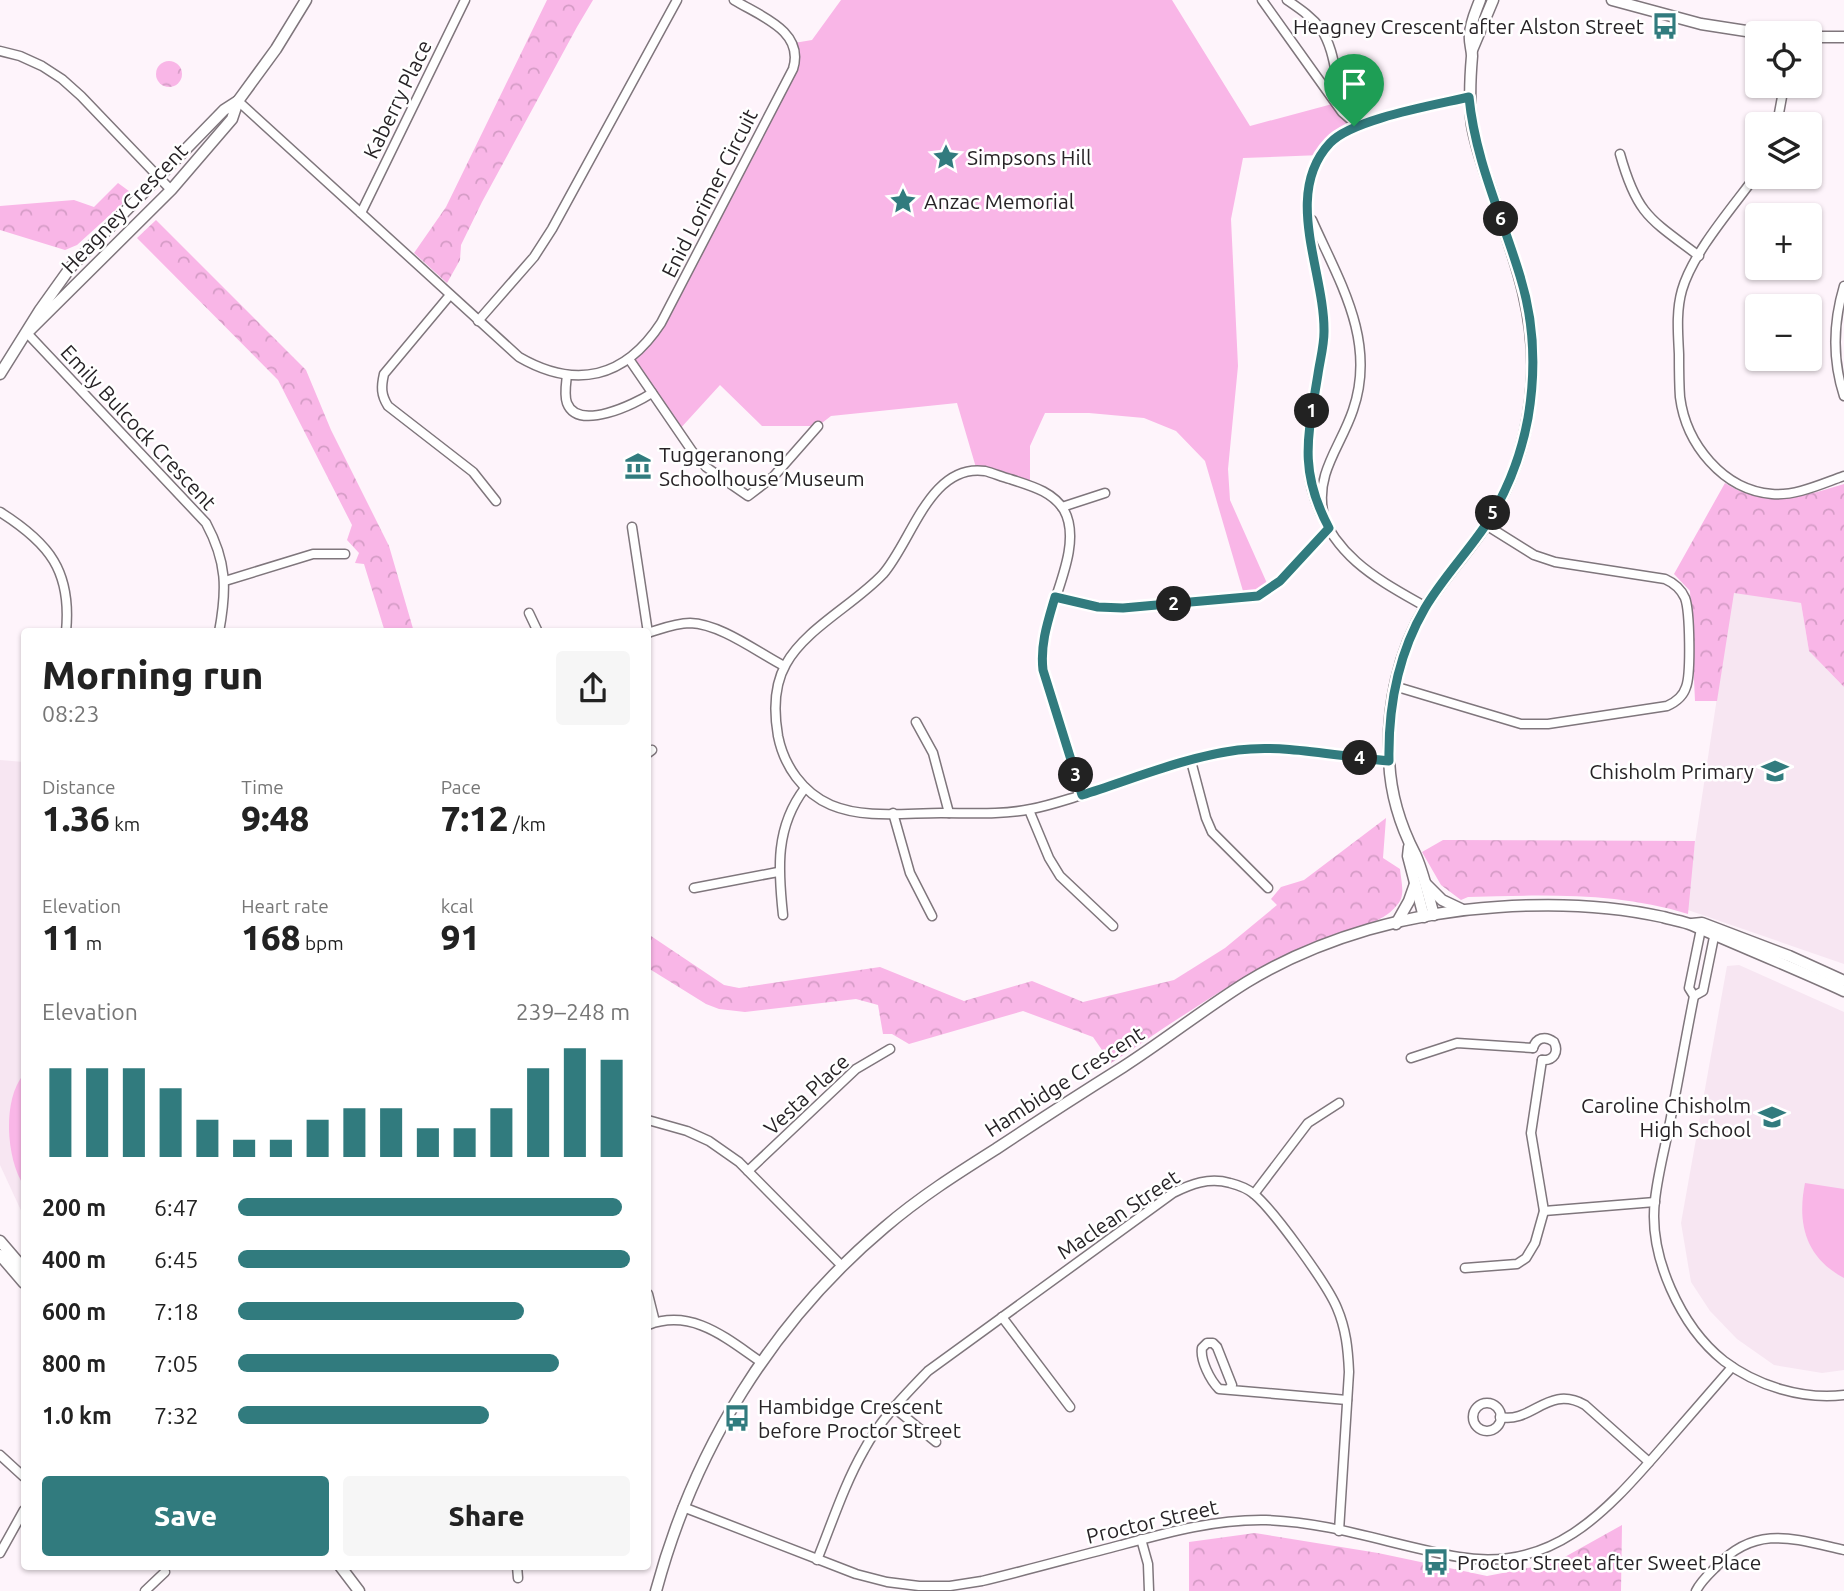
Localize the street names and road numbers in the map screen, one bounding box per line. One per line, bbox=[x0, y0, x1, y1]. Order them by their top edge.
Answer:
street label: Kaberry Place bbox=[358, 36, 436, 162]
street label: Enid Lorimer Circuit bbox=[656, 105, 762, 281]
street label: Heagney Crescent bbox=[56, 138, 192, 278]
street label: Emily Bulcock Crescent bbox=[56, 340, 222, 514]
street label: Hambidge Crescent bbox=[980, 1021, 1148, 1141]
street label: Vesta Place bbox=[759, 1049, 853, 1139]
street label: Maclean Street bbox=[1052, 1164, 1184, 1264]
street label: Proctor Street bbox=[1084, 1494, 1220, 1548]

